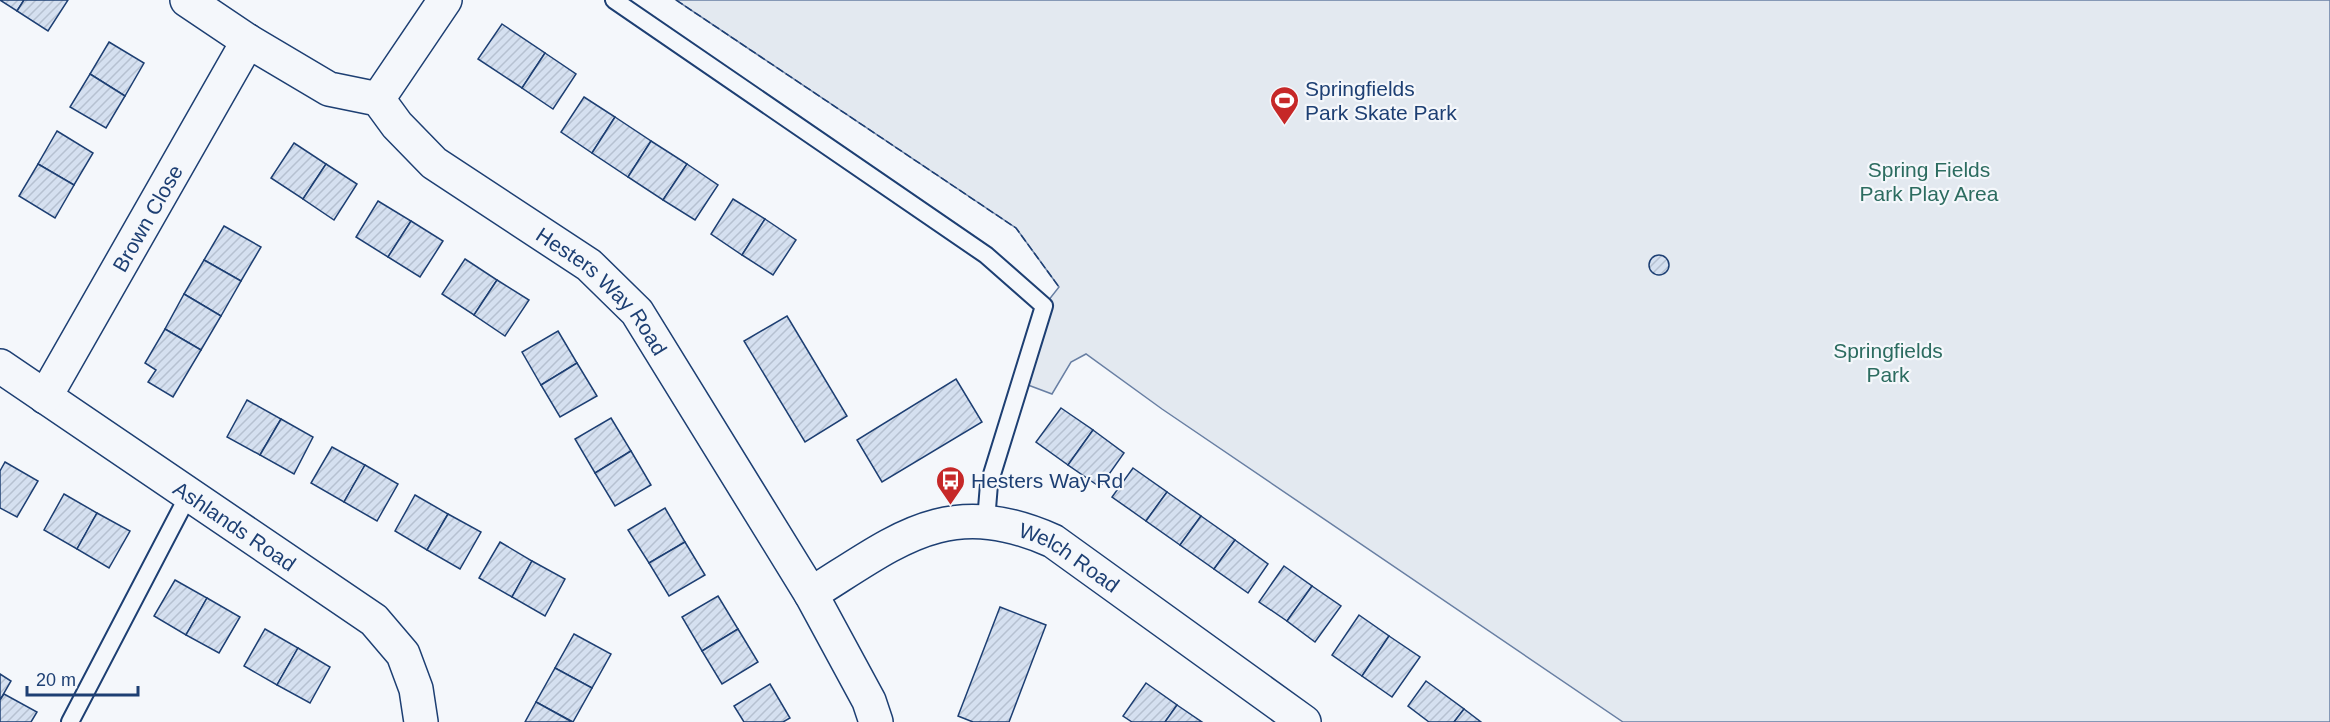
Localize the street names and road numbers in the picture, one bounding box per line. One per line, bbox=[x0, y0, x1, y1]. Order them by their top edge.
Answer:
street label: Brown Close bbox=[108, 161, 187, 275]
street label: Hesters Way Road bbox=[532, 222, 672, 359]
street label: Ashlands Road bbox=[170, 476, 300, 575]
street label: Welch Road bbox=[1016, 518, 1124, 597]

